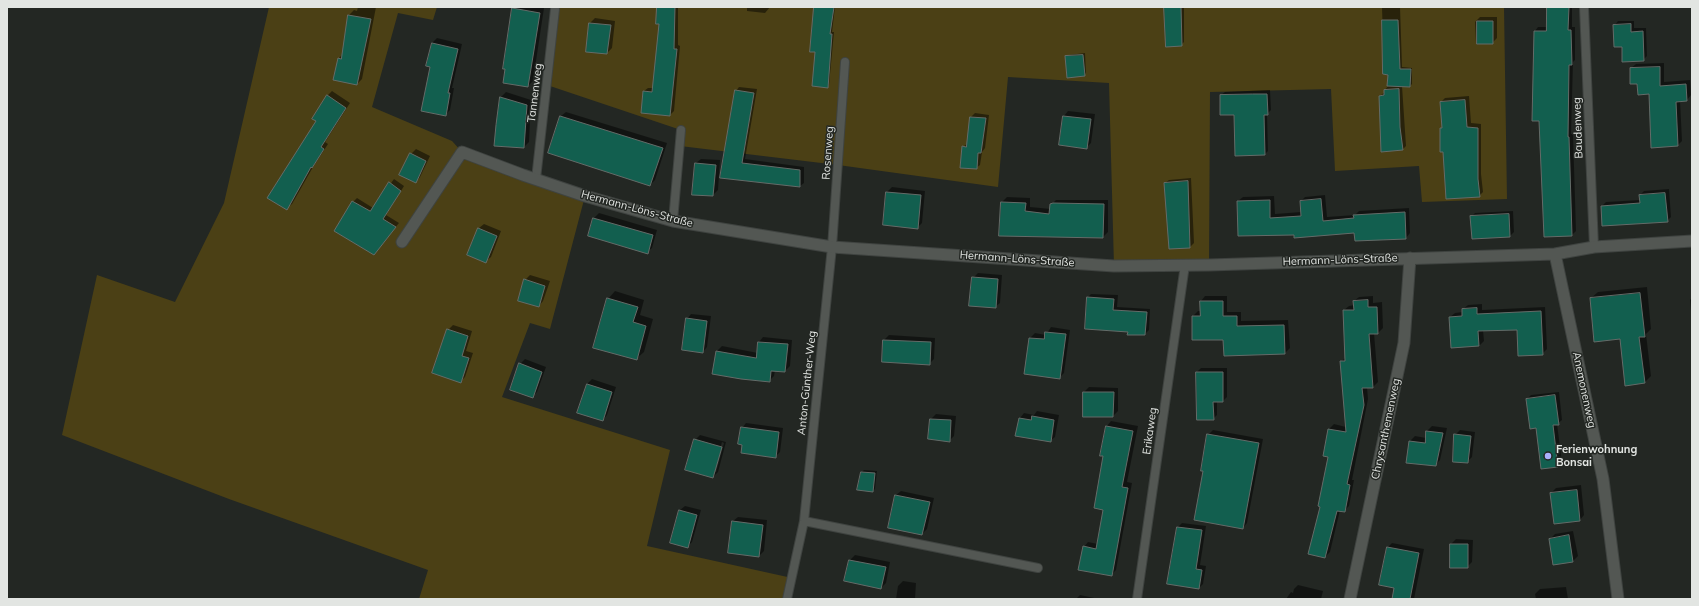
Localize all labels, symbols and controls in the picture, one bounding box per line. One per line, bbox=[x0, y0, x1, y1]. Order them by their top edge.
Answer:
street label: Tannenweg bbox=[525, 63, 545, 123]
street label: Baudenweg bbox=[1570, 97, 1586, 159]
street label: Rosenweg bbox=[820, 126, 836, 180]
street label: Hermann-Löns-Straße bbox=[580, 188, 694, 230]
street label: Hermann-Löns-Straße bbox=[959, 248, 1075, 270]
street label: Hermann-Löns-Straße bbox=[1282, 251, 1398, 269]
street label: Anton-Günther-Weg bbox=[795, 330, 819, 436]
street label: Anemonenweg bbox=[1570, 351, 1598, 429]
street label: Chrysanthemenweg bbox=[1369, 377, 1403, 481]
street label: Erikaweg bbox=[1140, 407, 1160, 455]
place label: Ferienwohnung Bonsai bbox=[1556, 443, 1637, 469]
marker: Ferienwohnung Bonsai bbox=[1543, 451, 1553, 461]

